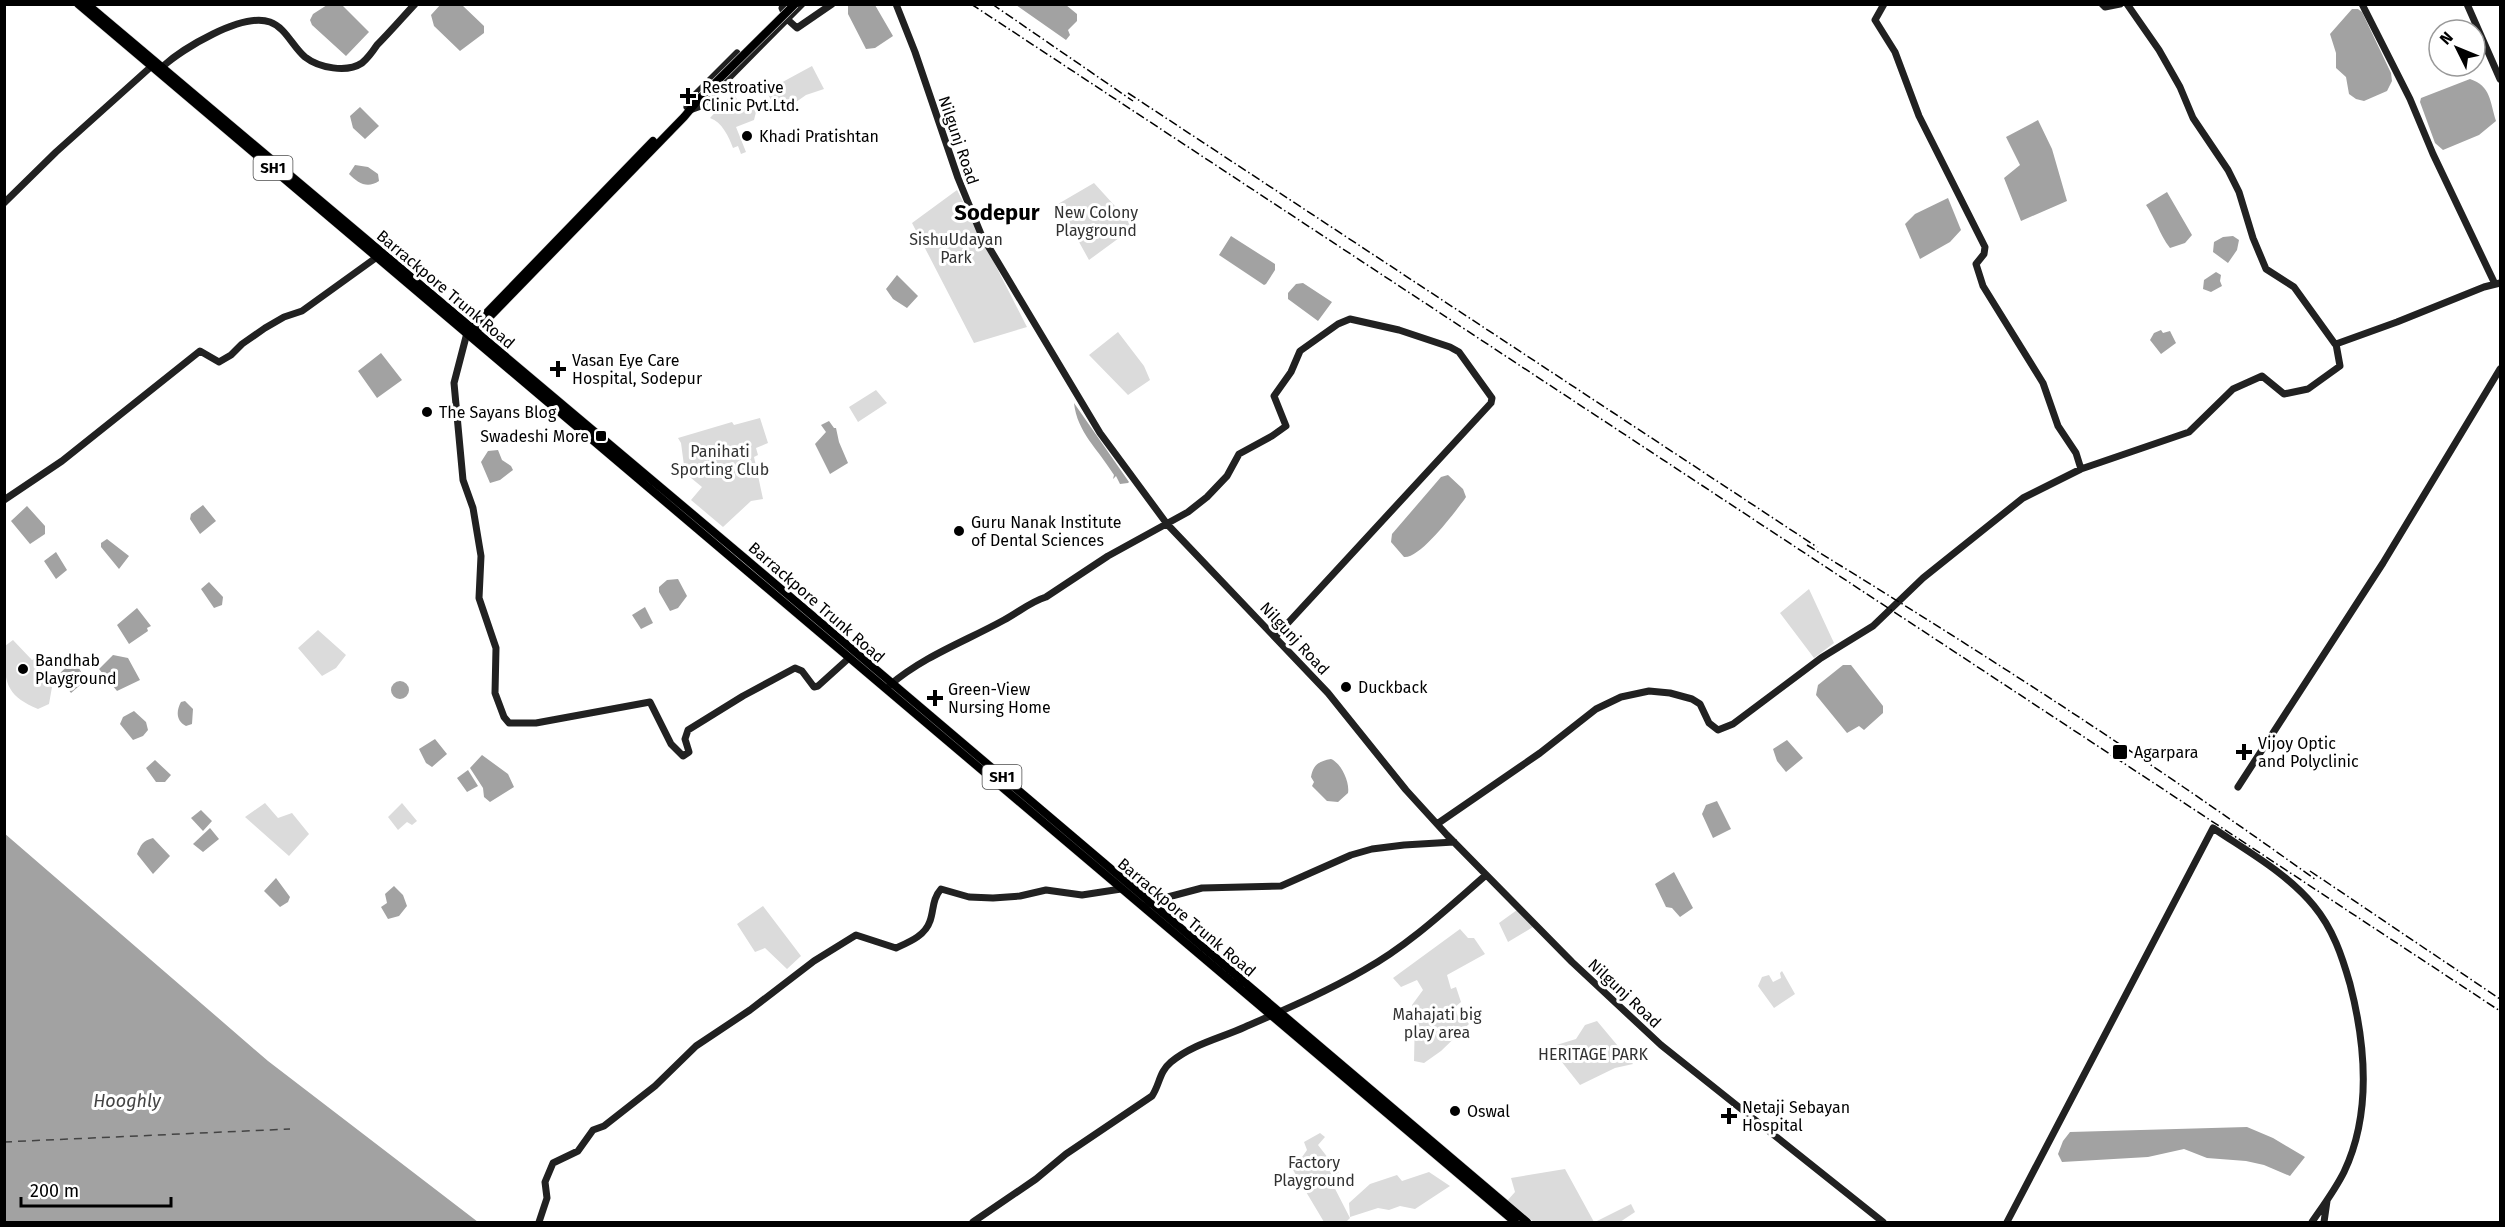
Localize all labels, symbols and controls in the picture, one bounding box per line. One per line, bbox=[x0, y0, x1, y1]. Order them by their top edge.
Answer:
north arrow bbox=[2427, 18, 2487, 78]
text: N bbox=[2436, 28, 2457, 48]
place label: Restroative Clinic Pvt.Ltd. bbox=[702, 78, 799, 115]
marker: Restroative Clinic Pvt.Ltd. bbox=[679, 87, 697, 105]
street label: Nilgunj Road bbox=[934, 93, 983, 187]
place label: Khadi Pratishtan bbox=[759, 127, 879, 146]
marker: Khadi Pratishtan bbox=[740, 129, 754, 143]
road number: SH1 bbox=[254, 156, 292, 180]
district label: Sodepur bbox=[954, 199, 1040, 226]
park label: New Colony Playground bbox=[1054, 203, 1138, 240]
street label: Barrackpore Trunk Road bbox=[373, 226, 519, 353]
park label: SishuUdayan Park bbox=[909, 230, 1003, 267]
place label: Vasan Eye Care Hospital, Sodepur bbox=[572, 351, 703, 388]
marker: Vasan Eye Care Hospital, Sodepur bbox=[549, 360, 567, 378]
place label: The Sayans Blog bbox=[439, 403, 557, 422]
marker: The Sayans Blog bbox=[420, 405, 434, 419]
place label: Swadeshi More bbox=[480, 427, 589, 446]
marker: Swadeshi More bbox=[594, 429, 608, 443]
park label: Panihati Sporting Club bbox=[671, 442, 769, 479]
place label: Guru Nanak Institute of Dental Sciences bbox=[971, 513, 1121, 550]
marker: Guru Nanak Institute of Dental Sciences bbox=[952, 524, 966, 538]
street label: Barrackpore Trunk Road bbox=[745, 538, 889, 667]
street label: Nilgunj Road bbox=[1256, 598, 1333, 679]
place label: Bandhab Playground bbox=[35, 651, 117, 688]
marker: Bandhab Playground bbox=[16, 662, 30, 676]
place label: Duckback bbox=[1358, 678, 1428, 697]
place label: Green-View Nursing Home bbox=[948, 680, 1051, 717]
marker: Duckback bbox=[1339, 680, 1353, 694]
marker: Green-View Nursing Home bbox=[926, 689, 944, 707]
place label: Vijoy Optic and Polyclinic bbox=[2258, 734, 2359, 771]
marker: Agarpara bbox=[2111, 743, 2129, 761]
place label: Agarpara bbox=[2134, 743, 2198, 762]
marker: Vijoy Optic and Polyclinic bbox=[2235, 743, 2253, 761]
road number: SH1 bbox=[982, 765, 1022, 789]
street label: Barrackpore Trunk Road bbox=[1114, 854, 1260, 981]
street label: Nilgunj Road bbox=[1584, 955, 1665, 1032]
park label: Mahajati big play area bbox=[1392, 1005, 1482, 1042]
park label: HERITAGE PARK bbox=[1538, 1045, 1648, 1064]
water label: Hooghly bbox=[93, 1090, 162, 1112]
place label: Netaji Sebayan Hospital bbox=[1742, 1098, 1850, 1135]
place label: Oswal bbox=[1467, 1102, 1510, 1121]
marker: Oswal bbox=[1448, 1104, 1462, 1118]
marker: Netaji Sebayan Hospital bbox=[1720, 1107, 1738, 1125]
park label: Factory Playground bbox=[1273, 1153, 1355, 1190]
scale bar bbox=[21, 1170, 171, 1208]
text: 200 m bbox=[30, 1180, 79, 1202]

